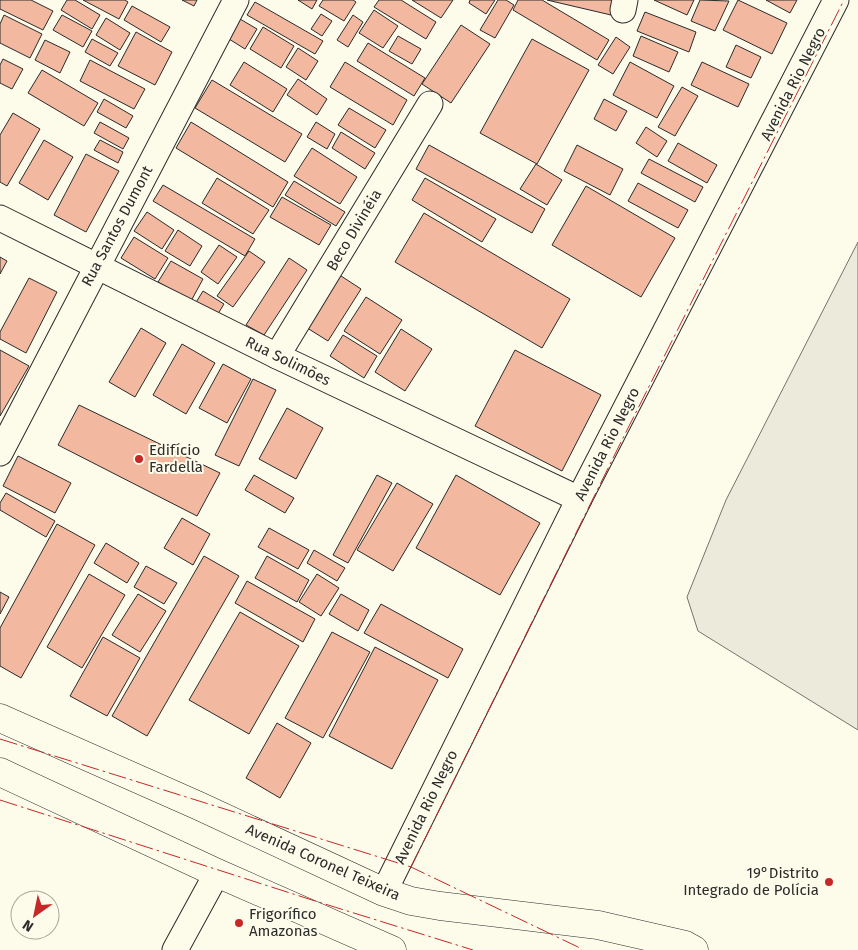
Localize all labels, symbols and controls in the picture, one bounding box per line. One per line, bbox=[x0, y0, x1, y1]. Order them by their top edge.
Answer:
street label: Avenida Rio Negro bbox=[757, 24, 829, 144]
street label: Rua Santos Dumont bbox=[78, 162, 157, 289]
street label: Beco Divinéia bbox=[323, 186, 385, 274]
street label: Rua Solimões bbox=[243, 333, 333, 389]
street label: Avenida Rio Negro bbox=[571, 384, 643, 504]
place label: Edifício Fardella bbox=[149, 441, 203, 476]
marker: Edifício Fardella bbox=[133, 453, 145, 465]
street label: Avenida Rio Negro bbox=[391, 747, 461, 867]
street label: Avenida Coronel Teixeira bbox=[243, 820, 403, 904]
place label: 19°Distrito Integrado de Polícia bbox=[683, 864, 819, 899]
marker: 19°Distrito Integrado de Polícia bbox=[823, 876, 835, 888]
north arrow bbox=[10, 890, 60, 940]
place label: Frigorífico Amazonas bbox=[249, 905, 318, 940]
text: N bbox=[20, 916, 37, 935]
marker: Frigorífico Amazonas bbox=[233, 917, 245, 929]

